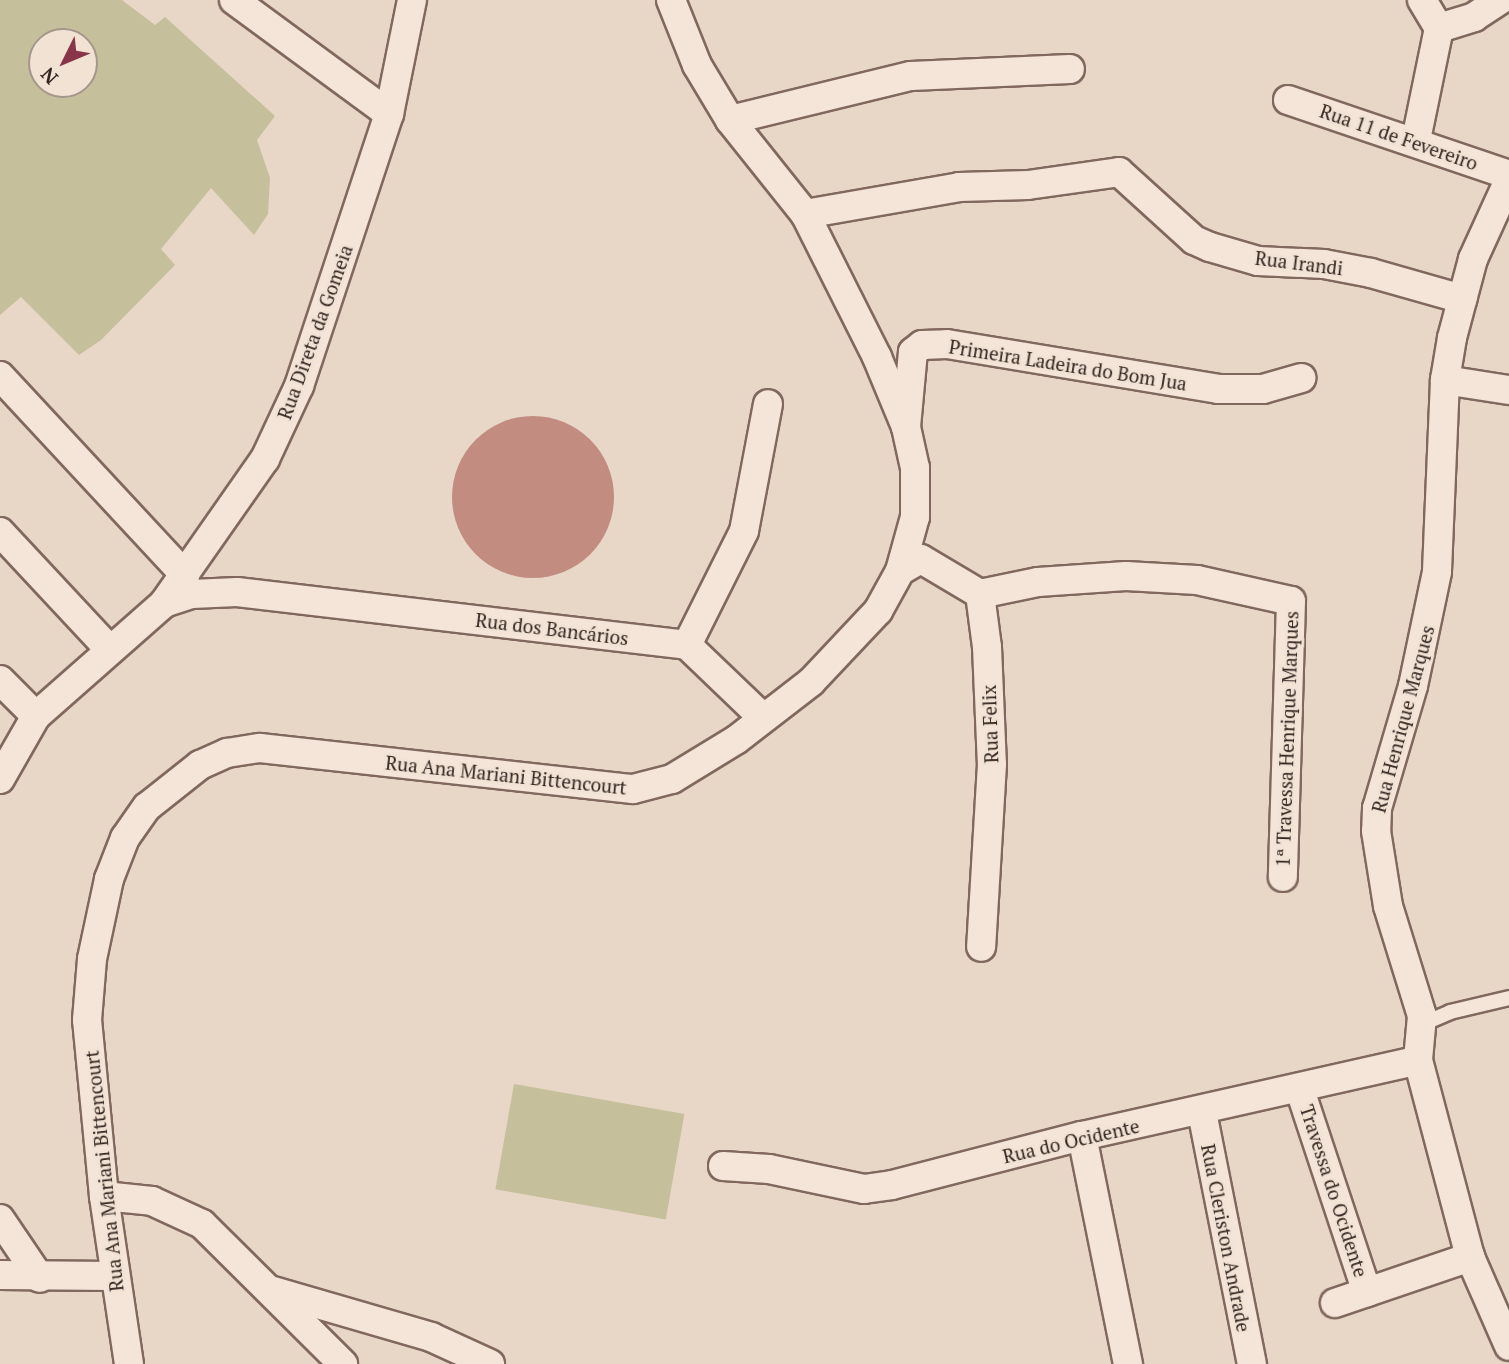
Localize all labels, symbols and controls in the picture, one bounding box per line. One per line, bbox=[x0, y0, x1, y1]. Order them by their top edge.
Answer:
north arrow bbox=[28, 28, 98, 98]
text: N bbox=[35, 63, 63, 90]
street label: Rua 11 de Fevereiro bbox=[1317, 99, 1481, 175]
street label: Rua Direta da Gomeia bbox=[273, 242, 357, 422]
street label: Rua Irandi bbox=[1254, 246, 1344, 280]
street label: Primeira Ladeira do Bom Jua bbox=[947, 335, 1189, 395]
street label: Rua dos Bancários bbox=[474, 608, 630, 650]
street label: 1ª Travessa Henrique Marques bbox=[1271, 611, 1303, 867]
street label: Rua Henrique Marques bbox=[1367, 623, 1439, 815]
street label: Rua Felix bbox=[977, 684, 1003, 764]
street label: Rua Ana Mariani Bittencourt bbox=[384, 751, 628, 799]
street label: Rua Ana Mariani Bittencourt bbox=[80, 1049, 128, 1293]
street label: Travessa do Ocidente bbox=[1295, 1102, 1373, 1280]
street label: Rua do Ocidente bbox=[1000, 1114, 1142, 1168]
street label: Rua Cleriston Andrade bbox=[1197, 1142, 1255, 1334]

